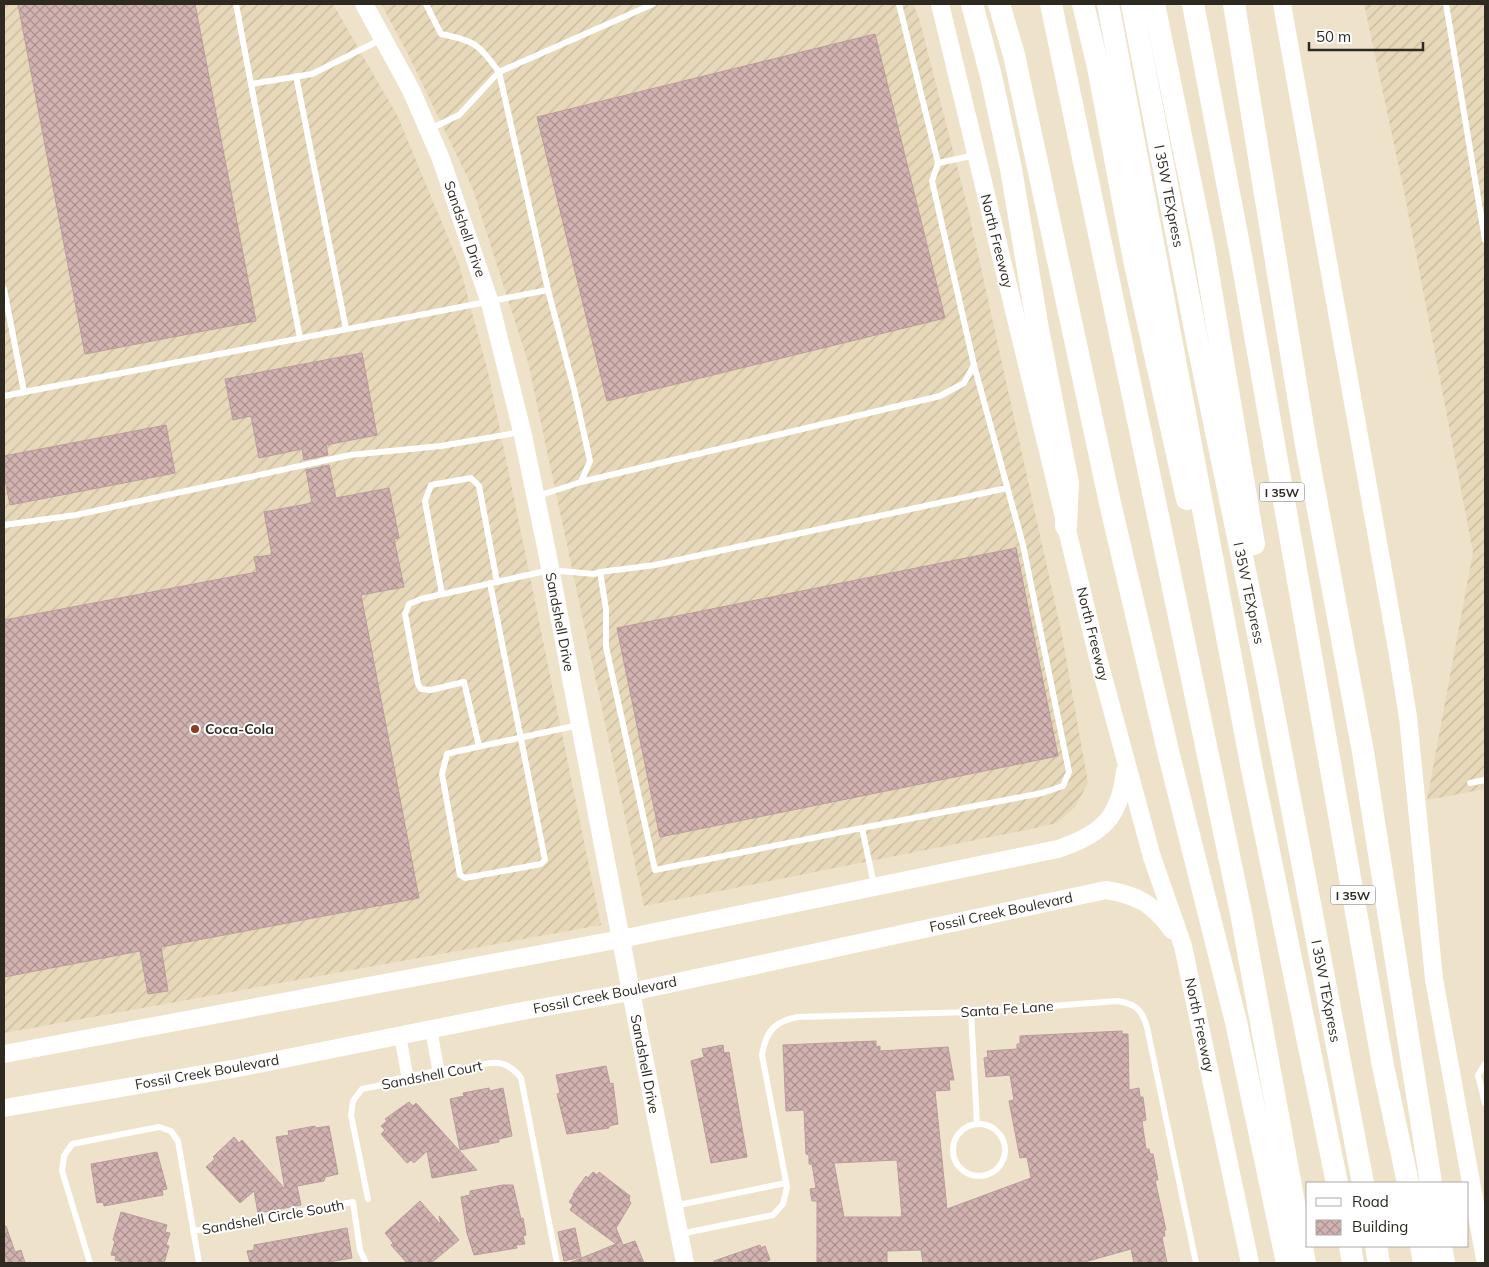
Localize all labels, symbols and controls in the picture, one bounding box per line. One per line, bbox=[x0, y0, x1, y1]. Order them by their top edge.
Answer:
scale bar bbox=[1309, 20, 1423, 52]
text: 50 m bbox=[1316, 27, 1351, 46]
street label: I 35W TEXpress bbox=[1150, 143, 1188, 249]
street label: Sandshell Drive bbox=[440, 178, 490, 280]
street label: North Freeway bbox=[977, 192, 1018, 290]
road number: I 35W bbox=[1260, 482, 1304, 502]
street label: I 35W TEXpress bbox=[1229, 540, 1269, 646]
street label: Sandshell Drive bbox=[542, 571, 578, 673]
street label: North Freeway bbox=[1073, 585, 1114, 683]
place label: Coca-Cola bbox=[205, 720, 274, 738]
marker: Coca-Cola bbox=[189, 723, 201, 735]
road number: I 35W bbox=[1330, 886, 1376, 904]
street label: Fossil Creek Boulevard bbox=[928, 888, 1074, 936]
street label: I 35W TEXpress bbox=[1307, 938, 1345, 1044]
street label: Fossil Creek Boulevard bbox=[532, 972, 678, 1018]
street label: North Freeway bbox=[1181, 976, 1219, 1075]
street label: Santa Fe Lane bbox=[960, 997, 1054, 1021]
street label: Sandshell Drive bbox=[627, 1013, 663, 1115]
street label: Fossil Creek Boulevard bbox=[134, 1050, 280, 1094]
street label: Sandshell Court bbox=[380, 1056, 484, 1094]
legend bbox=[1306, 1182, 1469, 1247]
text: Road bbox=[1352, 1192, 1389, 1211]
street label: Sandshell Circle South bbox=[200, 1196, 346, 1238]
text: Building bbox=[1352, 1217, 1408, 1236]

